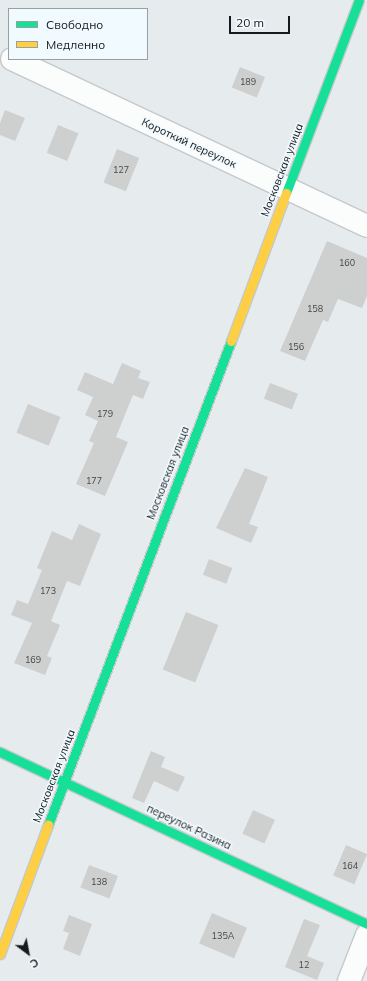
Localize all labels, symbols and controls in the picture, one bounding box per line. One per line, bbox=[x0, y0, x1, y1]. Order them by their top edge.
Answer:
legend bbox=[8, 8, 148, 60]
scale bar bbox=[231, 8, 292, 34]
text: 20 m bbox=[236, 15, 264, 30]
text: Свободно bbox=[46, 17, 103, 32]
text: Медленно bbox=[46, 37, 105, 52]
house number: 189 bbox=[240, 77, 256, 87]
street label: Короткий переулок bbox=[139, 115, 239, 171]
street label: Московская улица bbox=[258, 121, 306, 219]
house number: 127 bbox=[113, 165, 129, 175]
house number: 160 bbox=[339, 258, 355, 268]
house number: 158 bbox=[307, 304, 323, 314]
house number: 156 bbox=[288, 342, 304, 352]
house number: 179 bbox=[97, 409, 113, 419]
street label: Московская улица bbox=[144, 424, 192, 522]
house number: 177 bbox=[86, 476, 102, 486]
house number: 173 bbox=[40, 586, 56, 596]
house number: 169 bbox=[25, 655, 41, 665]
street label: Московская улица bbox=[30, 727, 78, 825]
street label: переулок Разина bbox=[145, 802, 233, 852]
house number: 164 bbox=[342, 861, 358, 871]
house number: 138 bbox=[91, 877, 107, 887]
house number: 135А bbox=[212, 931, 234, 941]
north arrow bbox=[8, 933, 48, 973]
text: С bbox=[27, 955, 41, 971]
house number: 12 bbox=[299, 960, 309, 970]

